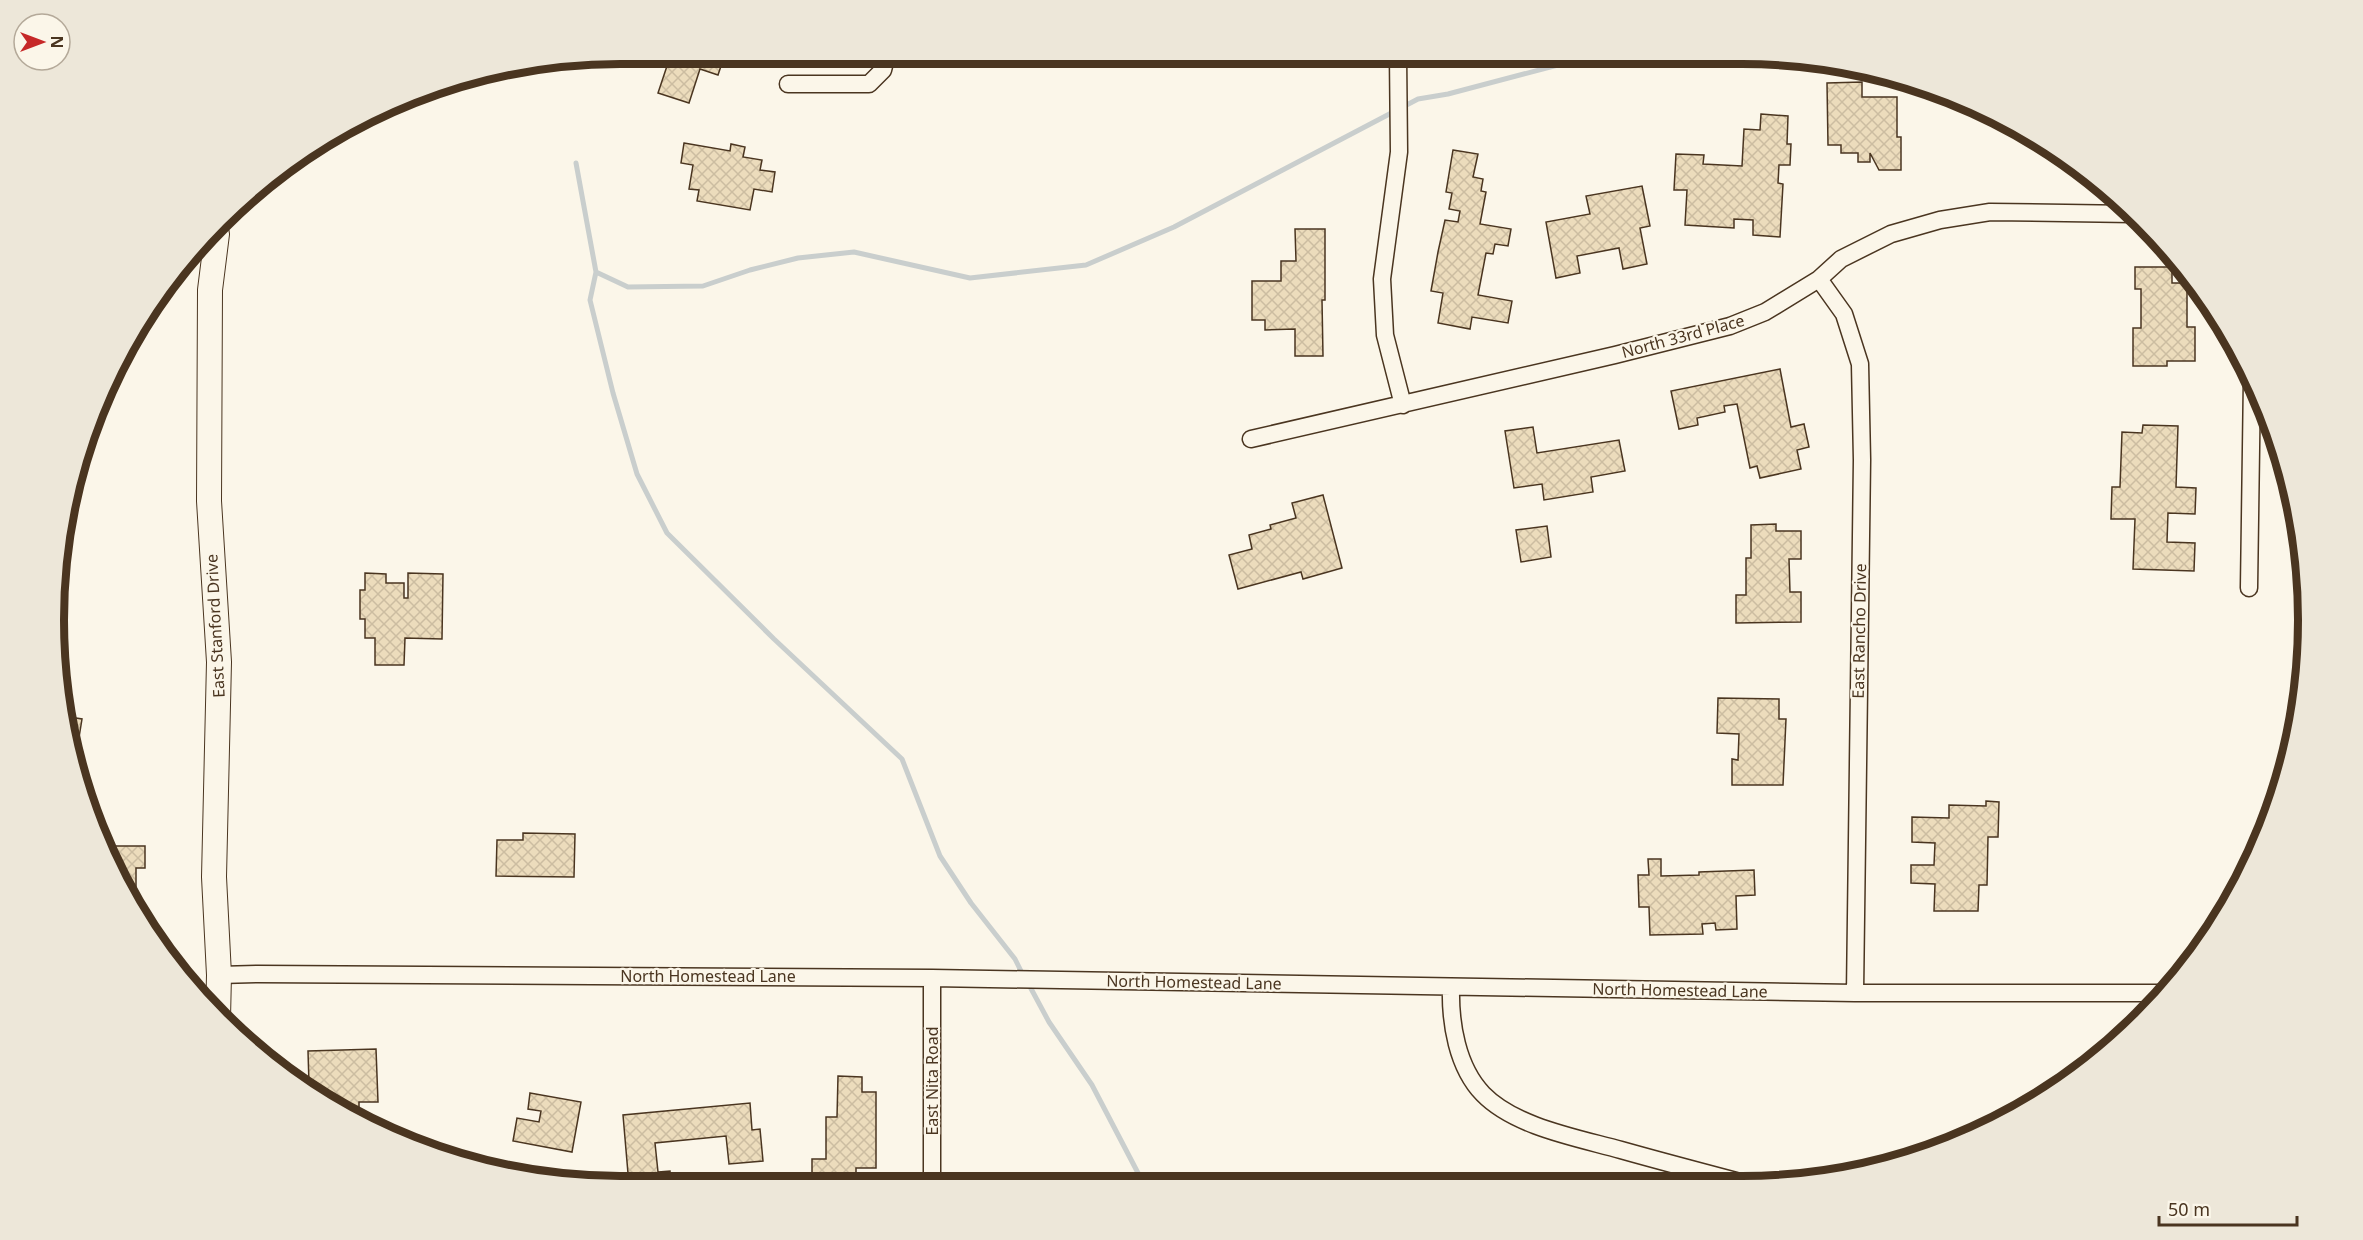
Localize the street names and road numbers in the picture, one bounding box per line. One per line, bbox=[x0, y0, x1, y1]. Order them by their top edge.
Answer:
street label: North 33rd Place bbox=[1619, 309, 1747, 363]
street label: East Stanford Drive bbox=[200, 554, 230, 698]
street label: East Rancho Drive bbox=[1847, 563, 1871, 699]
street label: North Homestead Lane bbox=[620, 965, 796, 987]
street label: North Homestead Lane bbox=[1106, 969, 1282, 995]
street label: North Homestead Lane bbox=[1592, 977, 1768, 1003]
street label: East Nita Road bbox=[921, 1026, 943, 1136]

